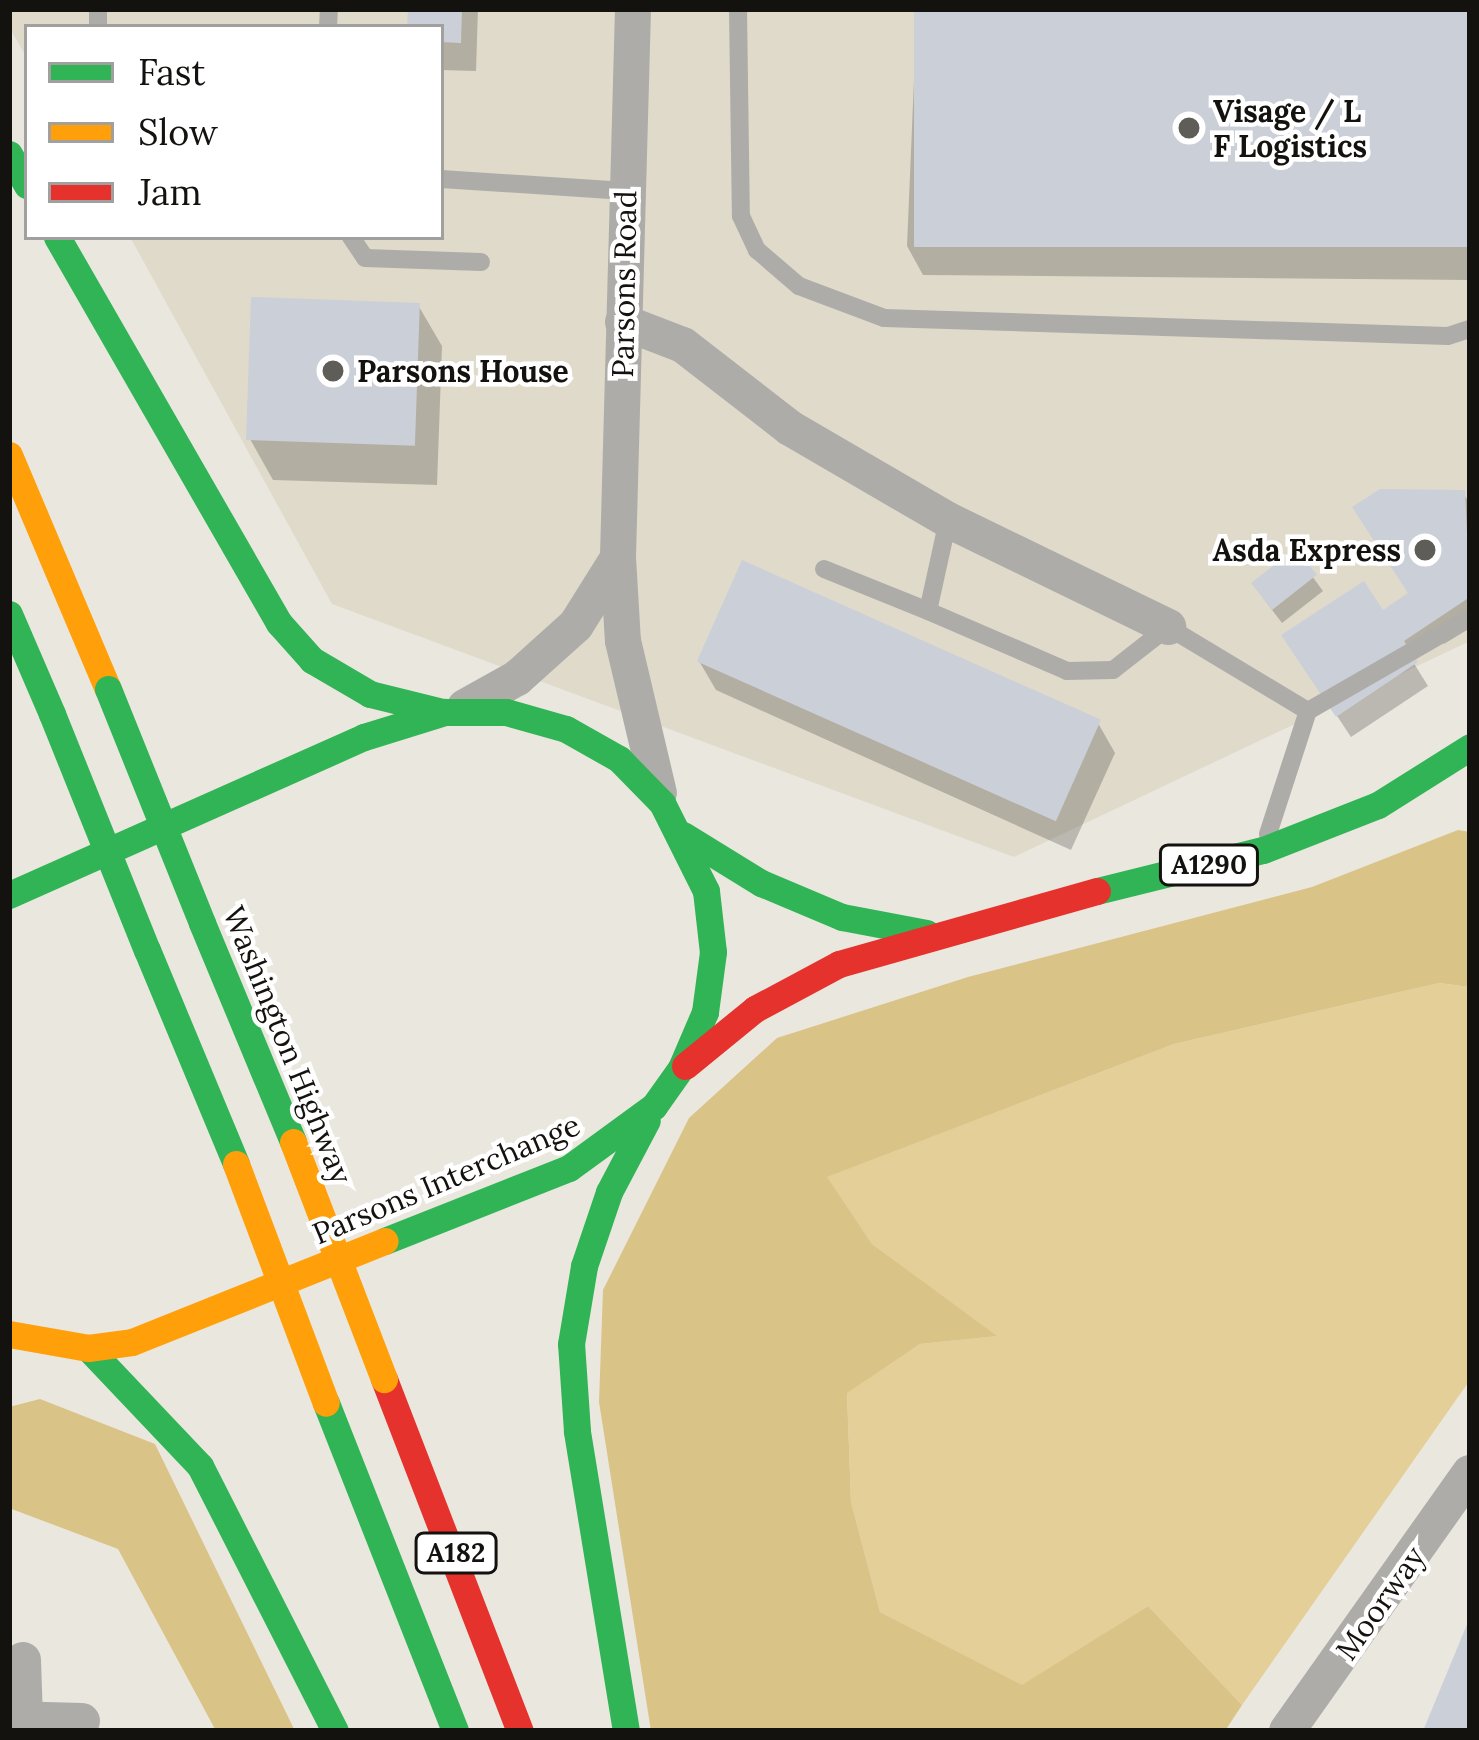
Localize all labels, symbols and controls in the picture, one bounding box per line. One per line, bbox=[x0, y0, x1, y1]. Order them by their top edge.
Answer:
legend bbox=[24, 24, 444, 240]
text: Fast bbox=[138, 49, 205, 95]
place label: Visage / L F Logistics bbox=[1213, 93, 1367, 164]
text: Slow bbox=[138, 109, 218, 155]
marker: Visage / L F Logistics bbox=[1176, 115, 1202, 141]
text: Jam bbox=[138, 169, 202, 215]
street label: Parsons Road bbox=[604, 190, 644, 378]
place label: Parsons House bbox=[357, 353, 569, 389]
marker: Parsons House bbox=[320, 358, 346, 384]
place label: Asda Express bbox=[1213, 532, 1401, 568]
marker: Asda Express bbox=[1412, 537, 1438, 563]
road number: A1290 bbox=[1158, 844, 1260, 886]
street label: Washington Highway bbox=[216, 901, 360, 1189]
street label: Parsons Interchange bbox=[307, 1106, 585, 1252]
road number: A182 bbox=[414, 1532, 498, 1574]
street label: Moorway bbox=[1328, 1539, 1432, 1667]

